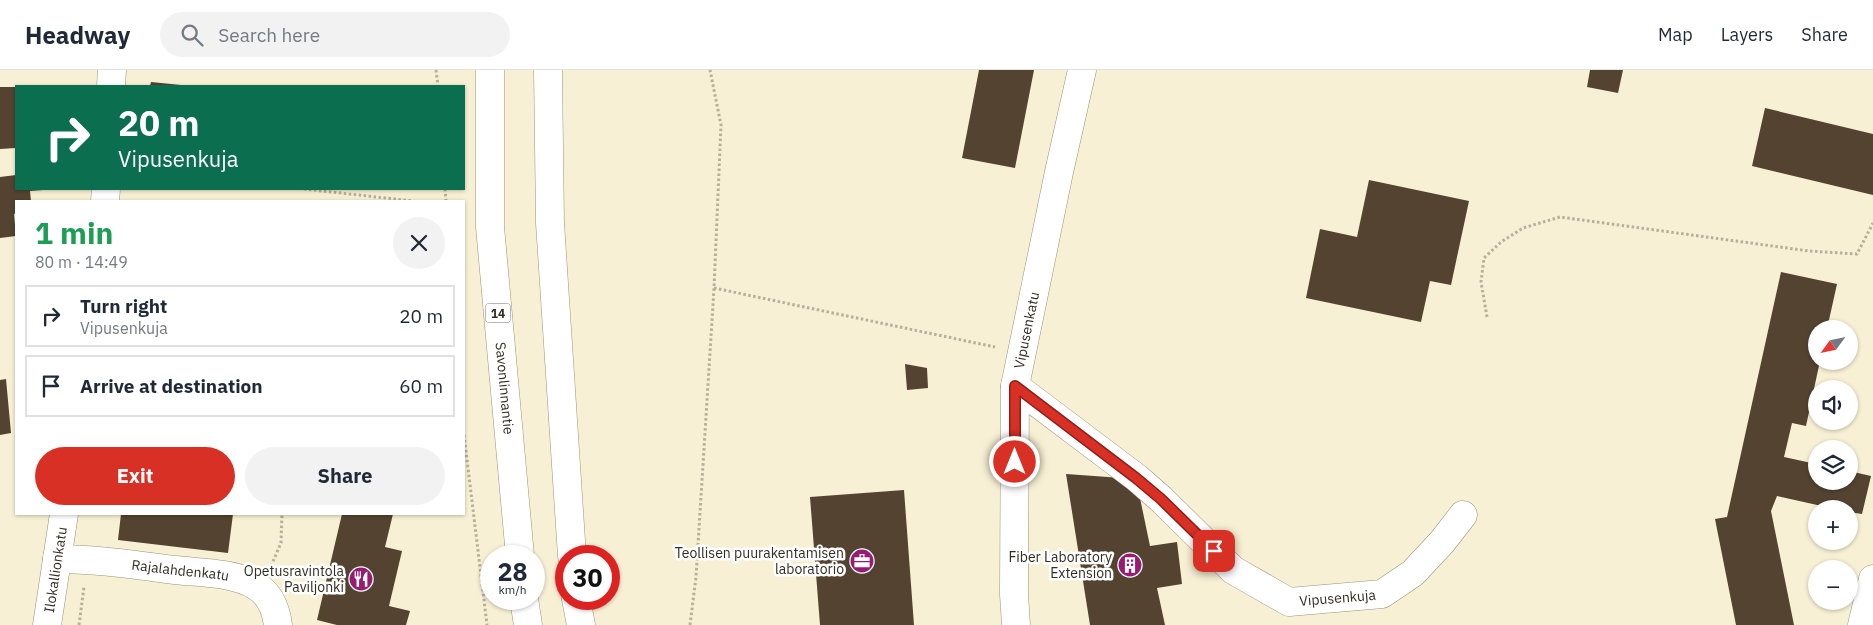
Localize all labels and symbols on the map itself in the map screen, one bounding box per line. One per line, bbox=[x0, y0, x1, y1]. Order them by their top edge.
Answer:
street label: Vipusenkatu bbox=[1010, 290, 1043, 370]
road number: 14 bbox=[486, 304, 510, 322]
north arrow bbox=[1808, 320, 1858, 370]
street label: Savonlinnantie bbox=[492, 341, 518, 436]
position arrow bbox=[988, 435, 1040, 487]
street label: Ilokallionkatu bbox=[40, 525, 71, 614]
pin bbox=[1193, 530, 1235, 572]
place label: Teollisen puurakentamisen laboratorio bbox=[675, 544, 844, 578]
speed limit sign: 30 bbox=[555, 545, 620, 610]
office icon: Teollisen puurakentamisen laboratorio bbox=[849, 548, 875, 574]
place label: Fiber Laboratory Extension bbox=[1008, 548, 1112, 582]
building icon: Fiber Laboratory Extension bbox=[1117, 552, 1143, 578]
street label: Rajalahdenkatu bbox=[131, 556, 231, 585]
place label: Opetusravintola Paviljonki bbox=[244, 562, 345, 596]
restaurant icon: Opetusravintola Paviljonki bbox=[348, 566, 374, 592]
street label: Vipusenkuja bbox=[1299, 586, 1377, 610]

